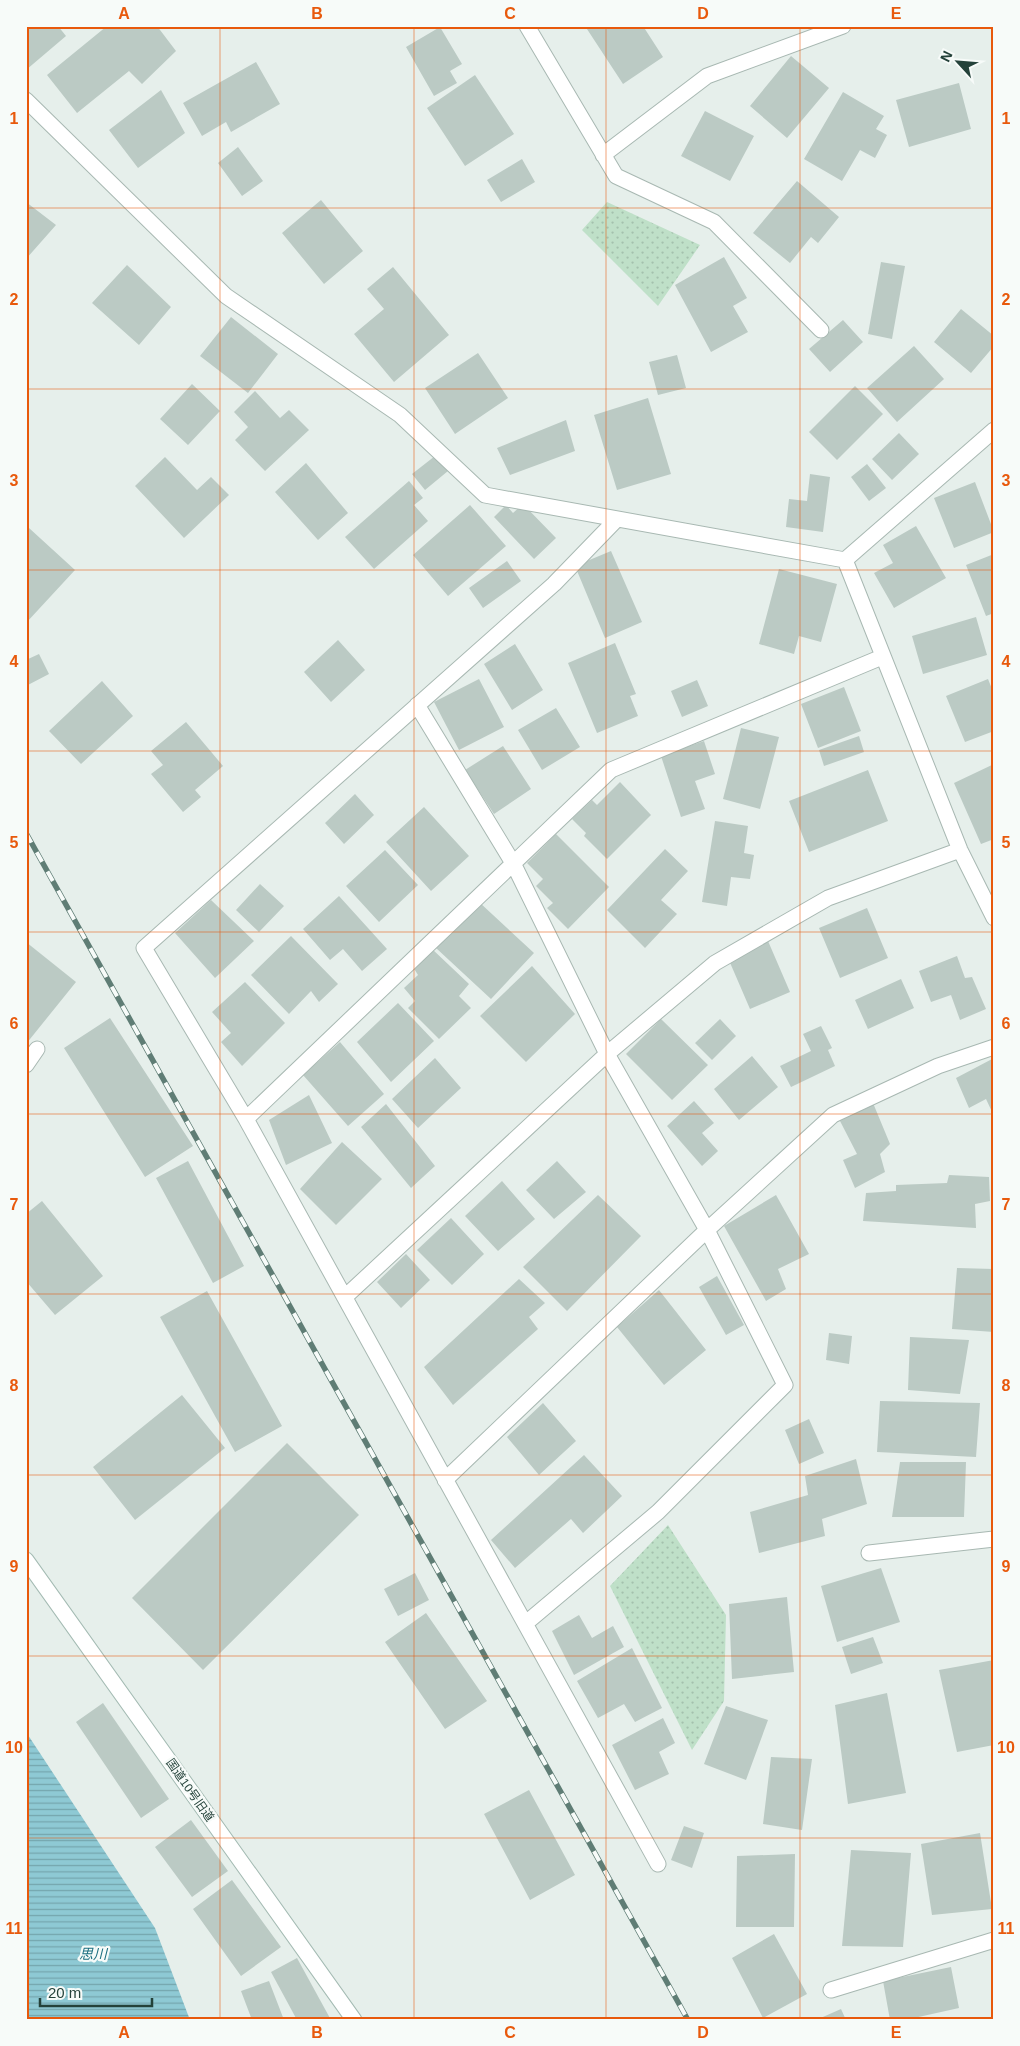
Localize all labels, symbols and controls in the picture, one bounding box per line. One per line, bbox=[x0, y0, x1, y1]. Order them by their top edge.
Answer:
text: A bbox=[118, 5, 130, 22]
text: B bbox=[311, 5, 323, 22]
text: C bbox=[504, 5, 516, 22]
text: D bbox=[697, 5, 709, 22]
text: E bbox=[891, 5, 902, 22]
north arrow bbox=[932, 38, 982, 88]
text: N bbox=[937, 48, 956, 64]
text: 1 bbox=[10, 110, 19, 127]
text: 1 bbox=[1002, 110, 1011, 127]
text: 2 bbox=[10, 291, 19, 308]
text: 2 bbox=[1002, 291, 1011, 308]
text: 3 bbox=[10, 472, 19, 489]
text: 3 bbox=[1002, 472, 1011, 489]
text: 4 bbox=[10, 653, 19, 670]
text: 4 bbox=[1002, 653, 1011, 670]
text: 5 bbox=[10, 834, 19, 851]
text: 5 bbox=[1002, 834, 1011, 851]
text: 6 bbox=[10, 1015, 19, 1032]
text: 6 bbox=[1002, 1015, 1011, 1032]
text: 7 bbox=[10, 1196, 19, 1213]
text: 7 bbox=[1002, 1196, 1011, 1213]
text: 8 bbox=[10, 1377, 19, 1394]
text: 8 bbox=[1002, 1377, 1011, 1394]
text: 9 bbox=[10, 1558, 19, 1575]
text: 9 bbox=[1002, 1558, 1011, 1575]
text: 10 bbox=[5, 1739, 23, 1756]
text: 10 bbox=[997, 1739, 1015, 1756]
street label: 国道10号旧道 bbox=[163, 1756, 217, 1824]
text: 11 bbox=[6, 1920, 23, 1937]
text: 11 bbox=[998, 1920, 1015, 1937]
water label: 思川 bbox=[79, 1946, 109, 1962]
scale bar bbox=[40, 1976, 152, 2008]
text: 20 m bbox=[48, 1984, 81, 2001]
text: A bbox=[118, 2024, 130, 2041]
text: B bbox=[311, 2024, 323, 2041]
text: C bbox=[504, 2024, 516, 2041]
text: D bbox=[697, 2024, 709, 2041]
text: E bbox=[891, 2024, 902, 2041]

